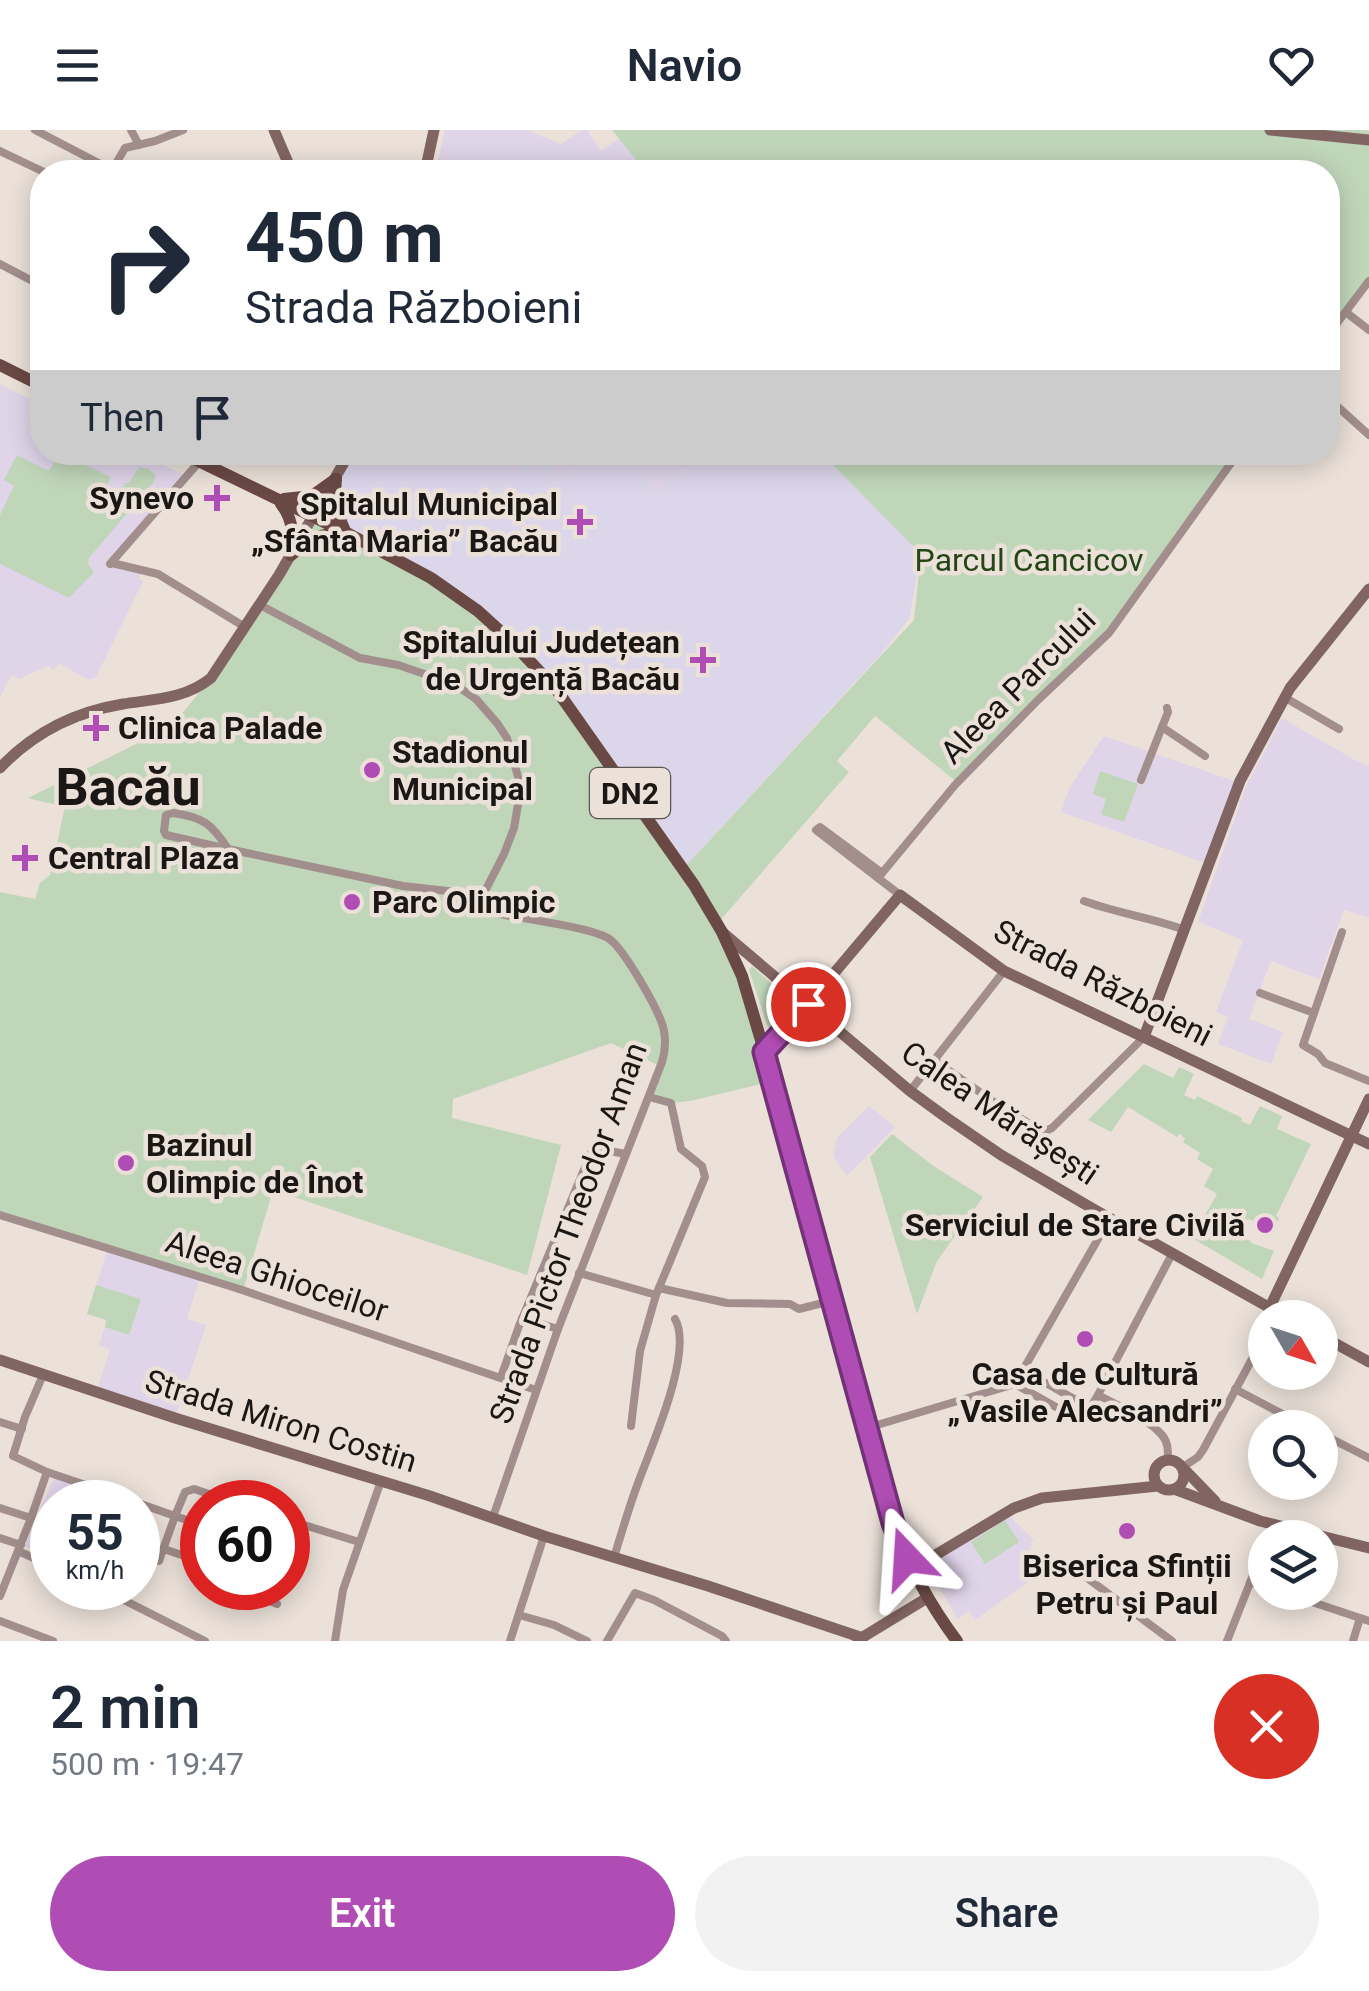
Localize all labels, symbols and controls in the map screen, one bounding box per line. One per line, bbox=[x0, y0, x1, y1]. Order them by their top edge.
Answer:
icon: menu bbox=[50, 38, 105, 93]
icon: heart bbox=[1264, 38, 1319, 93]
text: Navio bbox=[627, 39, 742, 92]
text: 450 m bbox=[245, 197, 444, 279]
icon: right bbox=[80, 200, 210, 330]
text: Strada Războieni bbox=[245, 281, 582, 334]
icon: arrive bbox=[185, 390, 240, 445]
text: Then bbox=[80, 396, 165, 440]
place label: Synevo bbox=[89, 479, 194, 517]
marker: Synevo bbox=[204, 485, 230, 511]
place label: Spitalul Municipal „Sfânta Maria” Bacău bbox=[251, 485, 558, 560]
marker: Spitalul Municipal „Sfânta Maria” Bacău bbox=[567, 509, 593, 535]
park label: Parcul Cancicov bbox=[915, 541, 1143, 579]
street label: Aleea Parcului bbox=[933, 601, 1103, 771]
place label: Spitalului Județean de Urgență Bacău bbox=[402, 623, 680, 698]
marker: Spitalului Județean de Urgență Bacău bbox=[690, 647, 716, 673]
place label: Clinica Palade bbox=[118, 709, 323, 747]
marker: Clinica Palade bbox=[83, 715, 109, 741]
place label: Stadionul Municipal bbox=[392, 733, 533, 808]
district label: Bacău bbox=[55, 757, 201, 818]
marker: Stadionul Municipal bbox=[361, 759, 383, 781]
road number: DN2 bbox=[590, 768, 670, 818]
place label: Central Plaza bbox=[48, 839, 239, 877]
marker: Central Plaza bbox=[12, 845, 38, 871]
place label: Parc Olimpic bbox=[372, 883, 555, 921]
marker: Parc Olimpic bbox=[341, 891, 363, 913]
street label: Strada Războieni bbox=[987, 912, 1219, 1054]
pin bbox=[766, 962, 851, 1047]
icon: arrive bbox=[781, 977, 836, 1032]
street label: Calea Mărășești bbox=[894, 1033, 1106, 1193]
street label: Strada Pictor Theodor Aman bbox=[481, 1037, 655, 1429]
place label: Bazinul Olimpic de Înot bbox=[146, 1126, 363, 1201]
marker: Bazinul Olimpic de Înot bbox=[115, 1152, 137, 1174]
place label: Serviciul de Stare Civilă bbox=[905, 1206, 1245, 1244]
marker: Serviciul de Stare Civilă bbox=[1254, 1214, 1276, 1236]
street label: Aleea Ghioceilor bbox=[161, 1222, 393, 1330]
north arrow bbox=[1248, 1300, 1338, 1390]
map controls bbox=[1248, 1300, 1338, 1610]
marker: Casa de Cultură „Vasile Alecsandri” bbox=[1074, 1328, 1096, 1350]
place label: Casa de Cultură „Vasile Alecsandri” bbox=[947, 1355, 1223, 1430]
street label: Strada Miron Costin bbox=[141, 1362, 421, 1480]
button: search bbox=[1248, 1410, 1338, 1500]
speed limit sign: 60 bbox=[180, 1480, 310, 1610]
text: 55 bbox=[66, 1504, 124, 1562]
position arrow bbox=[855, 1506, 959, 1610]
marker: Biserica Sfinții Petru și Paul bbox=[1116, 1520, 1138, 1542]
button: layers bbox=[1248, 1520, 1338, 1610]
place label: Biserica Sfinții Petru și Paul bbox=[1022, 1547, 1232, 1622]
text: km/h bbox=[66, 1556, 124, 1585]
text: 2 min bbox=[50, 1672, 200, 1743]
button: close bbox=[1214, 1674, 1319, 1779]
text: 500 m · 19:47 bbox=[50, 1745, 244, 1783]
button: Exit bbox=[50, 1856, 675, 1971]
button: Share bbox=[695, 1856, 1319, 1971]

